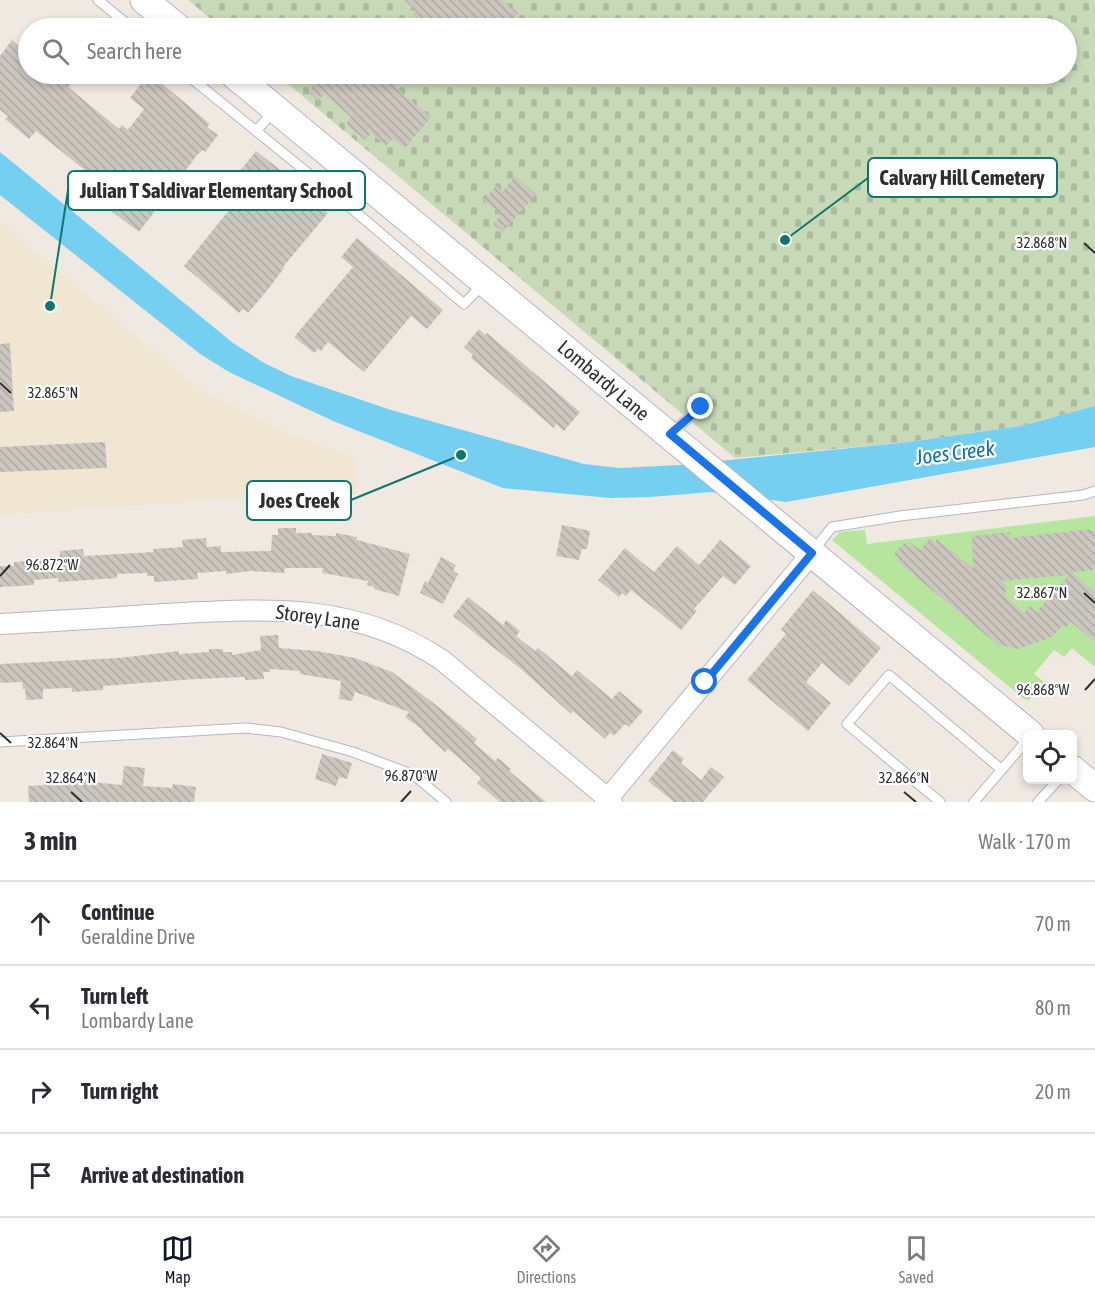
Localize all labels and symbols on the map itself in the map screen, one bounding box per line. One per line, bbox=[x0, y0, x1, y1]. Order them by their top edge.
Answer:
callout: Calvary Hill Cemetery bbox=[868, 158, 1057, 197]
text: Calvary Hill Cemetery bbox=[879, 165, 1045, 189]
callout: Julian T Saldivar Elementary School bbox=[68, 171, 365, 210]
text: Julian T Saldivar Elementary School bbox=[79, 178, 353, 202]
text: 32.868°N bbox=[1017, 234, 1067, 251]
street label: Lombardy Lane bbox=[554, 335, 654, 425]
text: 32.865°N bbox=[28, 384, 78, 401]
route end bbox=[687, 393, 713, 419]
water label: Joes Creek bbox=[913, 435, 997, 469]
callout: Joes Creek bbox=[247, 481, 351, 520]
text: Joes Creek bbox=[258, 488, 340, 512]
text: 96.872°W bbox=[26, 556, 79, 573]
text: 32.867°N bbox=[1017, 584, 1067, 601]
street label: Storey Lane bbox=[274, 600, 362, 634]
route start bbox=[691, 668, 717, 694]
text: 96.868°W bbox=[1017, 681, 1070, 698]
text: 32.864°N bbox=[28, 734, 78, 751]
text: 96.870°W bbox=[385, 767, 438, 784]
text: 32.864°N bbox=[46, 769, 96, 786]
text: 32.866°N bbox=[879, 769, 929, 786]

